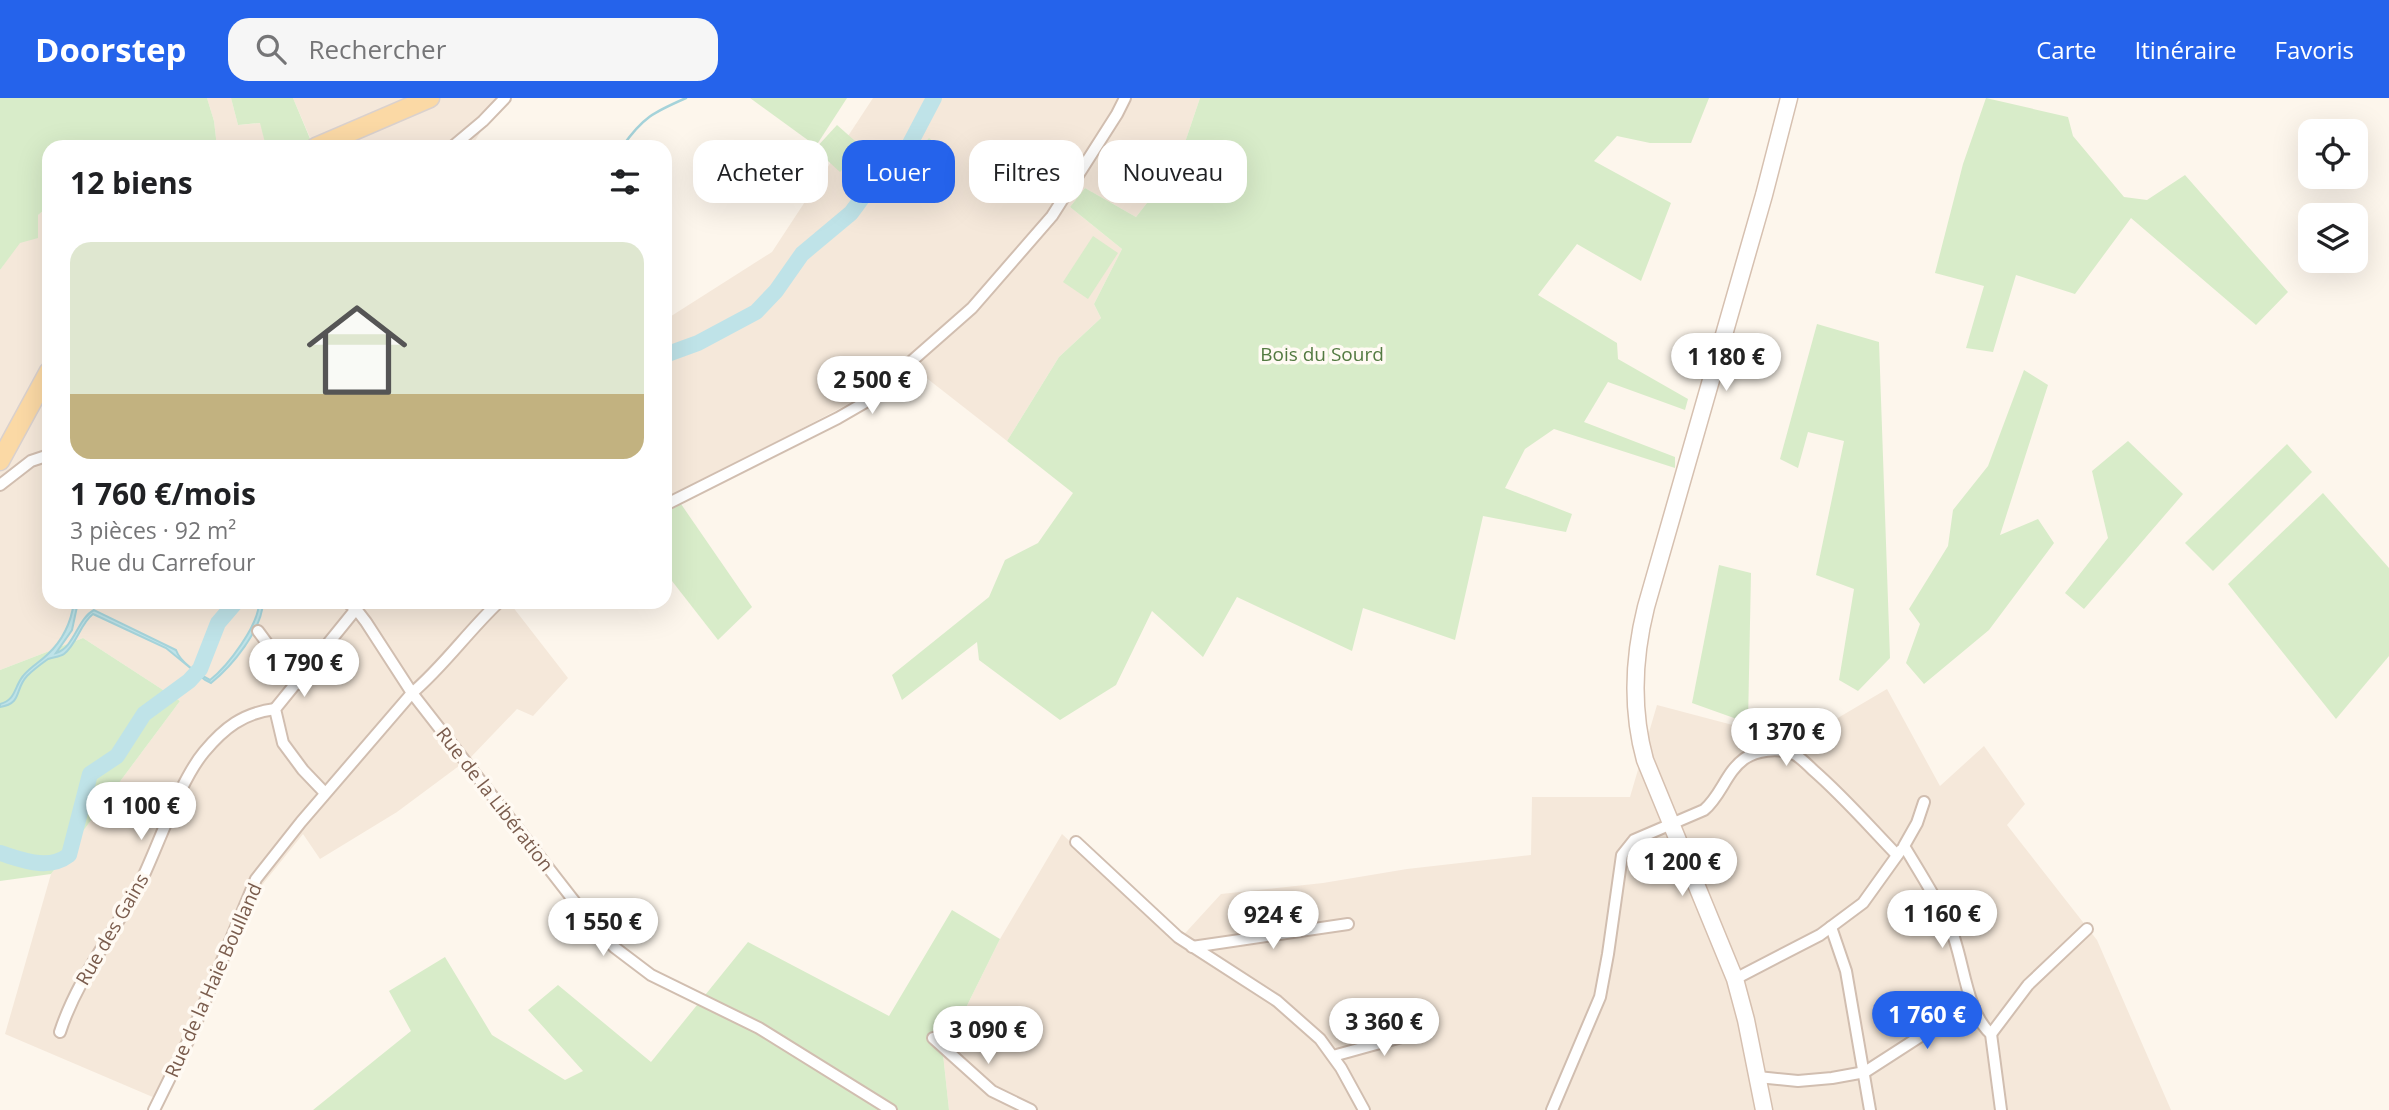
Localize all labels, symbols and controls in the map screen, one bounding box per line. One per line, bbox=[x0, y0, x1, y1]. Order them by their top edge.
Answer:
search box bbox=[228, 18, 718, 81]
text: Doorstep bbox=[35, 27, 186, 72]
icon: search bbox=[252, 30, 290, 68]
text: Rechercher bbox=[308, 31, 446, 67]
text: Carte bbox=[2036, 33, 2097, 66]
text: Itinéraire bbox=[2135, 33, 2237, 66]
text: Favoris bbox=[2275, 33, 2354, 66]
map controls bbox=[2298, 119, 2368, 273]
button: locate bbox=[2298, 119, 2368, 189]
chip: Acheter bbox=[693, 140, 828, 203]
chip: Louer bbox=[842, 140, 955, 203]
chip: Filtres bbox=[969, 140, 1084, 203]
chip: Nouveau bbox=[1098, 140, 1247, 203]
text: 12 biens bbox=[70, 162, 193, 203]
icon: filters bbox=[606, 163, 644, 201]
button: layers bbox=[2298, 203, 2368, 273]
icon: home bbox=[294, 287, 420, 413]
pin: 1 180 € bbox=[1661, 334, 1791, 393]
text: 1 180 € bbox=[1687, 340, 1765, 372]
park label: Bois du Sourd bbox=[1260, 341, 1384, 367]
pin: 2 500 € bbox=[807, 356, 937, 416]
text: 2 500 € bbox=[833, 363, 911, 395]
text: 1 760 €/mois bbox=[70, 473, 256, 514]
text: 3 pièces · 92 m² bbox=[70, 514, 236, 546]
text: Rue du Carrefour bbox=[70, 546, 255, 578]
pin: 1 790 € bbox=[239, 640, 369, 699]
text: 1 790 € bbox=[265, 646, 343, 678]
pin: 1 370 € bbox=[1721, 708, 1851, 768]
text: 1 370 € bbox=[1747, 715, 1825, 747]
street label: Rue de la Libération bbox=[430, 721, 560, 877]
pin: 1 100 € bbox=[76, 782, 206, 842]
text: 1 100 € bbox=[102, 789, 180, 821]
pin: 1 200 € bbox=[1617, 838, 1747, 898]
text: 1 200 € bbox=[1643, 845, 1721, 877]
street label: Rue des Gains bbox=[69, 868, 155, 990]
street label: Rue de la Haie Boulland bbox=[158, 879, 268, 1081]
pin: 1 160 € bbox=[1877, 890, 2007, 950]
pin: 924 € bbox=[1224, 892, 1322, 951]
text: 1 160 € bbox=[1903, 897, 1981, 929]
pin: 1 550 € bbox=[538, 898, 668, 958]
text: 924 € bbox=[1244, 898, 1302, 930]
text: 1 550 € bbox=[564, 905, 642, 937]
pin: 1 760 € bbox=[1862, 992, 1992, 1051]
pin: 3 360 € bbox=[1319, 998, 1449, 1058]
text: 1 760 € bbox=[1888, 998, 1966, 1030]
text: 3 360 € bbox=[1345, 1005, 1423, 1037]
pin: 3 090 € bbox=[923, 1006, 1053, 1066]
text: 3 090 € bbox=[949, 1013, 1027, 1045]

